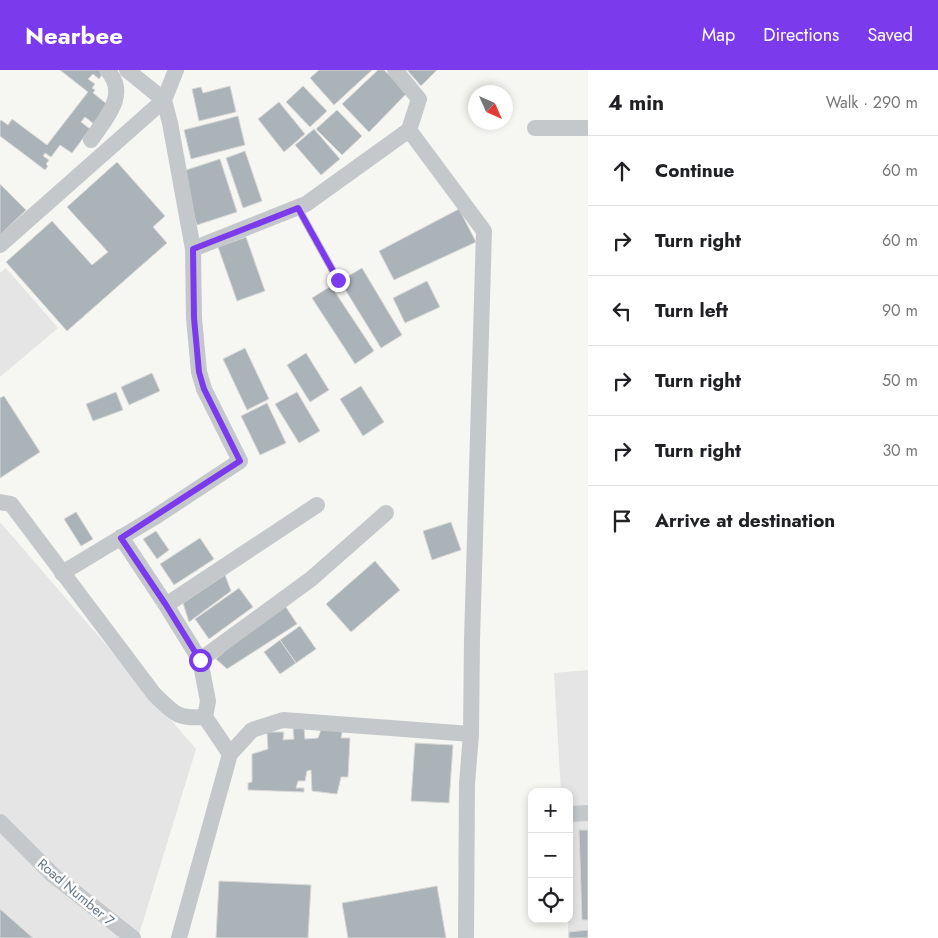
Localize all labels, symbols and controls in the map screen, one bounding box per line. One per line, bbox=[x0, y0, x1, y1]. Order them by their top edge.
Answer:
text: Nearbee bbox=[25, 18, 123, 53]
text: Map bbox=[702, 22, 735, 48]
text: Directions bbox=[763, 22, 839, 48]
text: Saved bbox=[867, 22, 913, 48]
north arrow bbox=[468, 85, 513, 130]
text: 4 min bbox=[608, 88, 664, 118]
text: Walk · 290 m bbox=[826, 91, 918, 114]
icon: ahead bbox=[608, 157, 636, 185]
text: Continue bbox=[655, 157, 734, 184]
text: 60 m bbox=[882, 159, 918, 182]
icon: right bbox=[608, 227, 636, 255]
text: Turn right bbox=[655, 227, 741, 254]
text: 60 m bbox=[882, 229, 918, 252]
route end bbox=[327, 269, 350, 292]
icon: left bbox=[608, 297, 636, 325]
text: Turn left bbox=[655, 297, 728, 324]
text: 90 m bbox=[882, 299, 918, 322]
icon: right bbox=[608, 367, 636, 395]
text: Turn right bbox=[655, 367, 741, 394]
text: 50 m bbox=[882, 369, 918, 392]
icon: right bbox=[608, 437, 636, 465]
text: Turn right bbox=[655, 437, 741, 464]
text: 30 m bbox=[882, 439, 918, 462]
icon: arrive bbox=[608, 507, 636, 535]
text: Arrive at destination bbox=[655, 507, 835, 534]
route start bbox=[189, 649, 212, 672]
map controls bbox=[528, 788, 573, 923]
button: + bbox=[528, 788, 573, 833]
button: − bbox=[528, 833, 573, 878]
street label: Road Number 7 bbox=[33, 854, 119, 931]
button: locate bbox=[528, 878, 573, 923]

